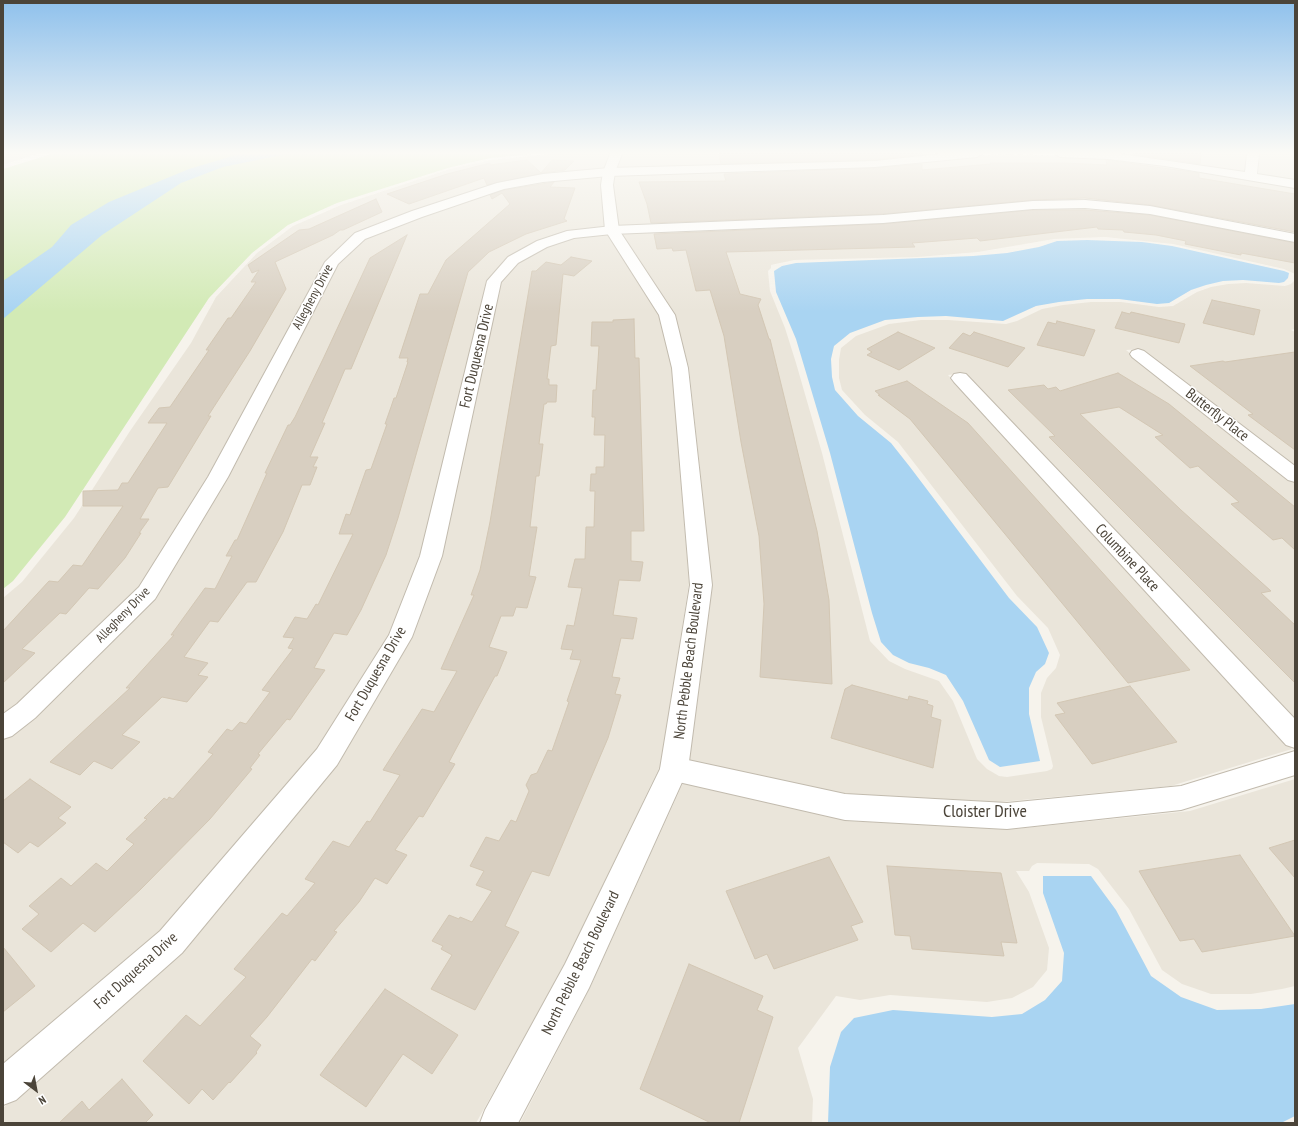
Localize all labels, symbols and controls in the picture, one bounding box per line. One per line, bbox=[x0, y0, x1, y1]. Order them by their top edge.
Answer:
street label: Allegheny Drive bbox=[289, 262, 337, 332]
street label: Fort Duquesna Drive bbox=[456, 302, 498, 410]
street label: Butterfly Place bbox=[1182, 385, 1252, 445]
street label: Columbine Place bbox=[1091, 520, 1163, 596]
street label: North Pebble Beach Boulevard bbox=[670, 582, 708, 740]
street label: Allegheny Drive bbox=[93, 584, 153, 646]
street label: Fort Duquesna Drive bbox=[342, 624, 410, 724]
street label: Cloister Drive bbox=[943, 801, 1027, 823]
street label: North Pebble Beach Boulevard bbox=[538, 888, 624, 1038]
street label: Fort Duquesna Drive bbox=[91, 929, 181, 1013]
north arrow bbox=[16, 1070, 56, 1110]
text: N bbox=[36, 1093, 49, 1108]

